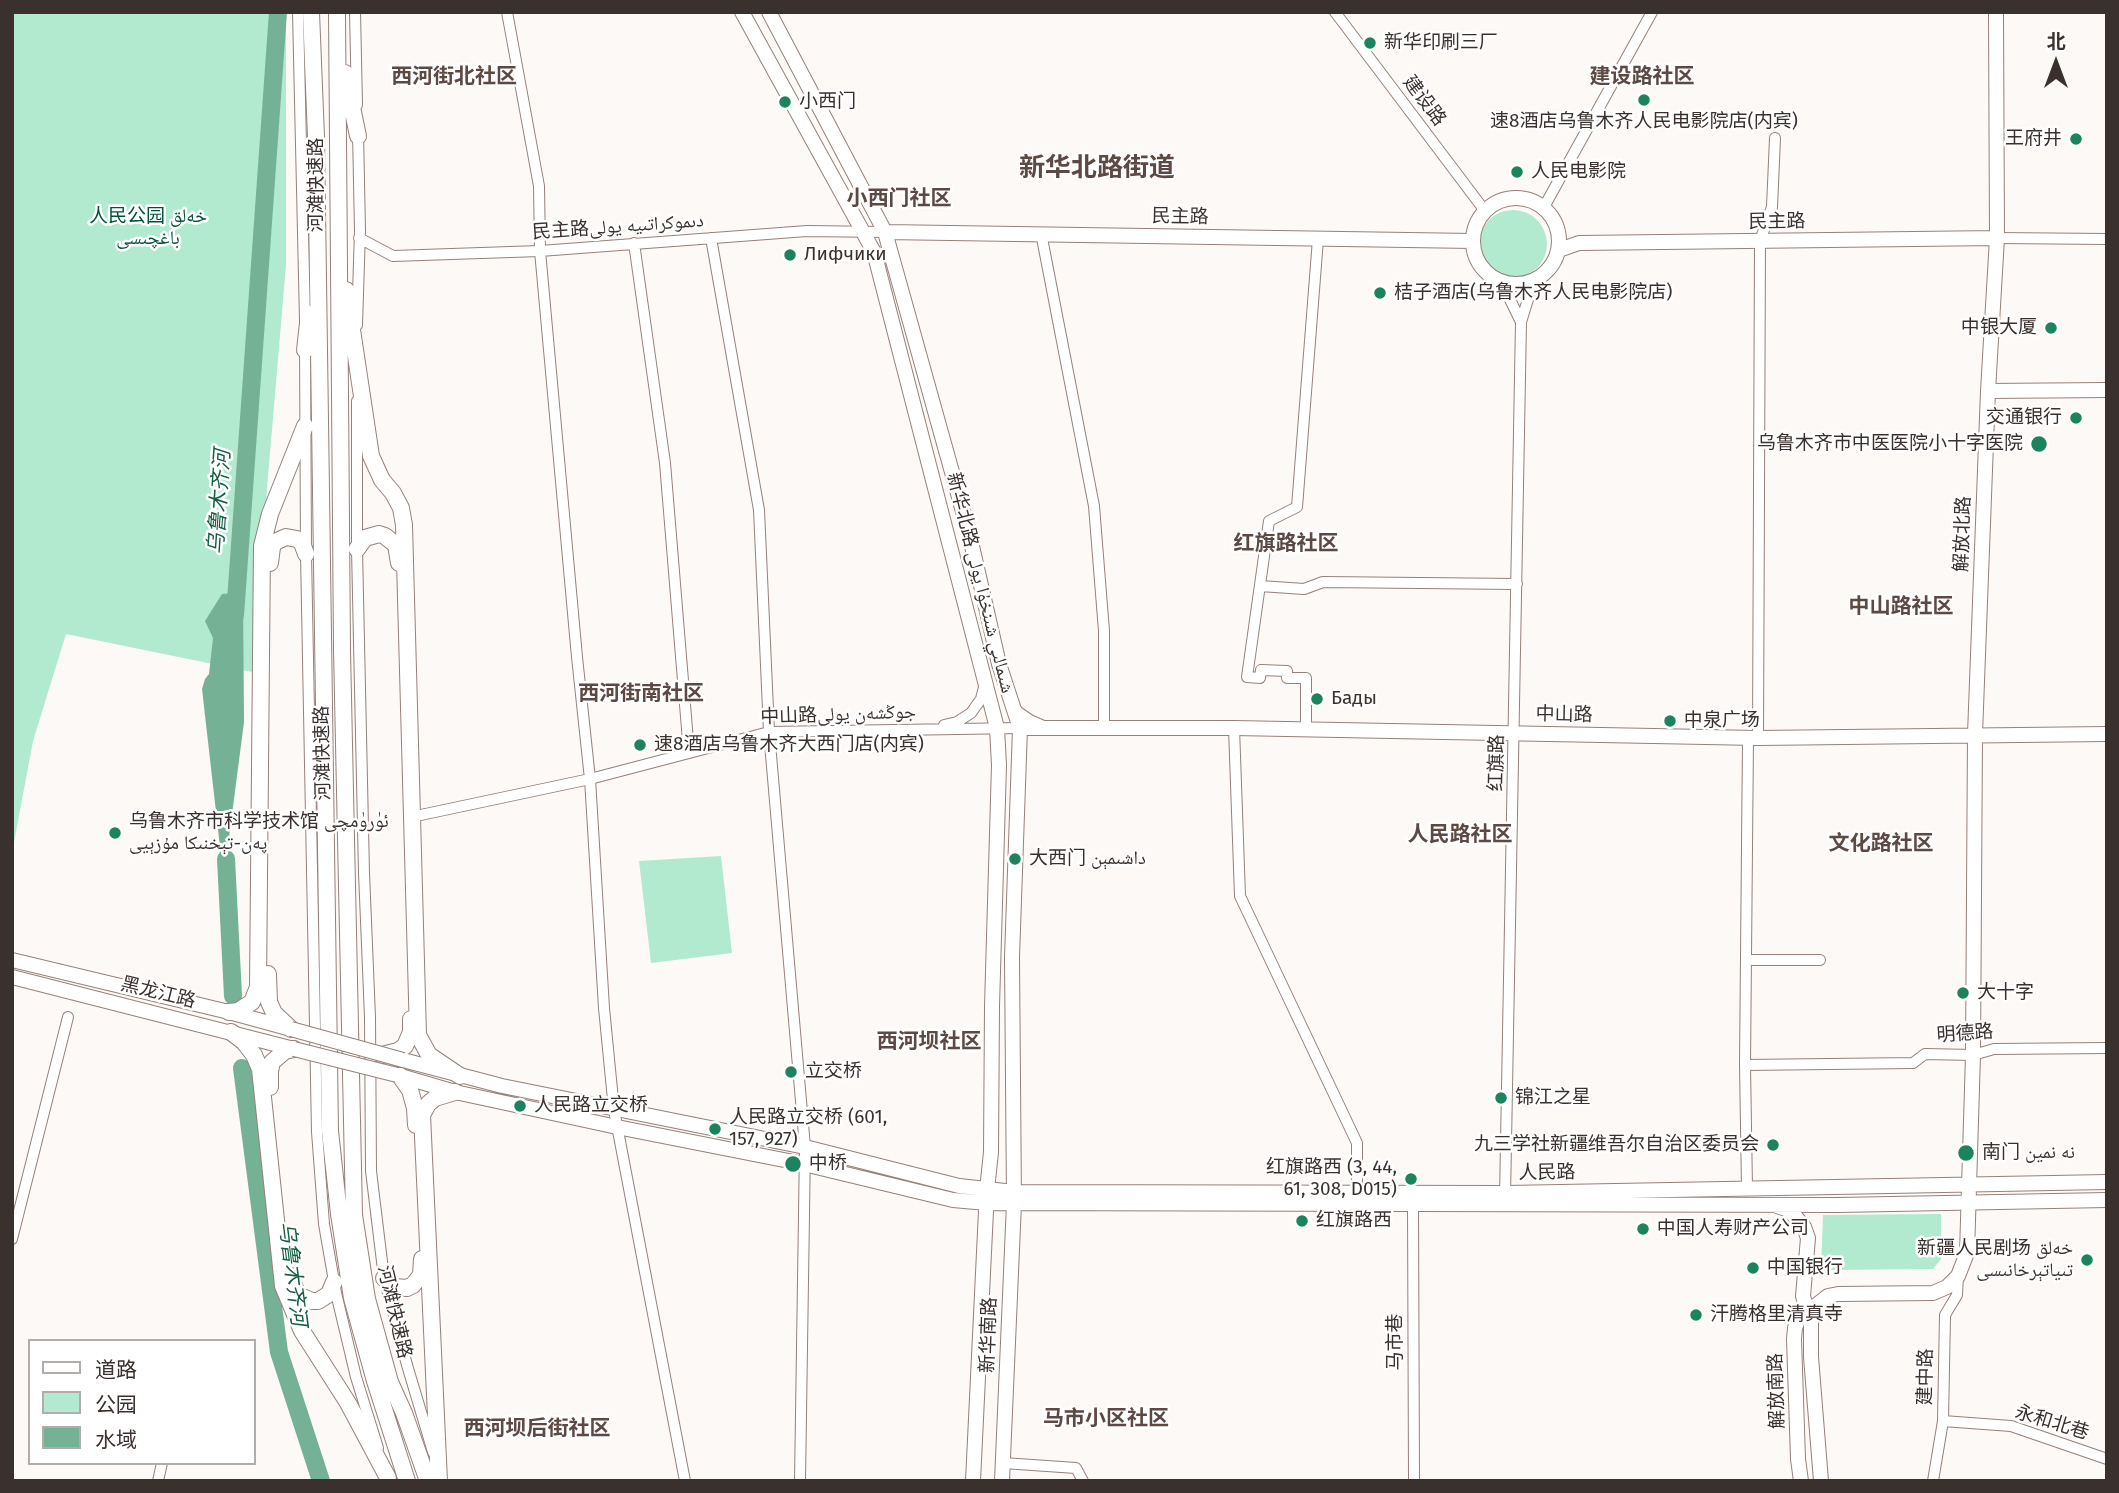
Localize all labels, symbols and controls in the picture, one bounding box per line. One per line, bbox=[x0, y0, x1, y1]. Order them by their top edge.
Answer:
north arrow bbox=[2021, 28, 2091, 98]
text: 北 bbox=[2046, 30, 2066, 53]
place label: 新华印刷三厂 bbox=[1384, 32, 1498, 54]
marker: 新华印刷三厂 bbox=[1362, 35, 1378, 51]
district label: 西河街北社区 bbox=[391, 64, 517, 90]
district label: 建设路社区 bbox=[1590, 64, 1694, 90]
street label: 建设路 bbox=[1398, 71, 1450, 131]
place label: 小西门 bbox=[799, 91, 856, 113]
marker: 速8酒店乌鲁木齐人民电影院店(内宾) bbox=[1636, 92, 1652, 108]
marker: 小西门 bbox=[777, 94, 793, 110]
place label: 速8酒店乌鲁木齐人民电影院店(内宾) bbox=[1490, 111, 1798, 133]
place label: 王府井 bbox=[2005, 128, 2062, 150]
marker: 王府井 bbox=[2068, 131, 2084, 147]
street label: 河滩快速路 bbox=[306, 138, 328, 232]
district label: 新华北路街道 bbox=[1019, 153, 1175, 185]
place label: 人民电影院 bbox=[1531, 161, 1626, 183]
marker: 人民电影院 bbox=[1509, 164, 1525, 180]
district label: 小西门社区 bbox=[847, 186, 951, 212]
street label: 民主路 bbox=[1151, 205, 1209, 229]
park label: 人民公园 خەلق باغچىسى bbox=[89, 206, 207, 250]
street label: 民主路دىموكراتىيە يولى bbox=[531, 210, 705, 244]
street label: 民主路 bbox=[1748, 210, 1806, 234]
place label: Лифчики bbox=[804, 244, 887, 266]
marker: Лифчики bbox=[782, 247, 798, 263]
place label: 桔子酒店(乌鲁木齐人民电影院店) bbox=[1394, 282, 1672, 304]
marker: 桔子酒店(乌鲁木齐人民电影院店) bbox=[1372, 285, 1388, 301]
place label: 中银大厦 bbox=[1961, 317, 2037, 339]
marker: 中银大厦 bbox=[2043, 320, 2059, 336]
place label: 交通银行 bbox=[1986, 407, 2062, 429]
marker: 交通银行 bbox=[2068, 410, 2084, 426]
place label: 乌鲁木齐市中医医院小十字医院 bbox=[1757, 433, 2023, 455]
marker: 乌鲁木齐市中医医院小十字医院 bbox=[2029, 434, 2049, 454]
water label: 乌鲁木齐河 bbox=[204, 449, 236, 555]
street label: 新华北路 شىمالىي شىنخۇا يولى bbox=[942, 470, 1018, 696]
street label: 解放北路 bbox=[1950, 496, 1976, 572]
district label: 红旗路社区 bbox=[1234, 531, 1338, 557]
district label: 中山路社区 bbox=[1849, 594, 1953, 620]
district label: 西河街南社区 bbox=[578, 681, 704, 707]
place label: Бады bbox=[1331, 688, 1377, 710]
marker: Бады bbox=[1309, 691, 1325, 707]
street label: 中山路جوڭشەن يولى bbox=[760, 701, 916, 729]
street label: 中山路 bbox=[1535, 703, 1593, 727]
street label: 河滩快速路 bbox=[311, 705, 335, 801]
place label: 中泉广场 bbox=[1684, 710, 1760, 732]
marker: 中泉广场 bbox=[1662, 713, 1678, 729]
place label: 速8酒店乌鲁木齐大西门店(内宾) bbox=[654, 734, 924, 756]
street label: 红旗路 bbox=[1485, 734, 1509, 792]
marker: 速8酒店乌鲁木齐大西门店(内宾) bbox=[632, 737, 648, 753]
place label: 乌鲁木齐市科学技术馆 ئۈرۈمچى پەن-تېخنىكا مۇزېيى bbox=[129, 811, 389, 855]
district label: 人民路社区 bbox=[1408, 822, 1512, 848]
marker: 乌鲁木齐市科学技术馆 ئۈرۈمچى پەن-تېخنىكا مۇزېيى bbox=[107, 825, 123, 841]
district label: 文化路社区 bbox=[1829, 831, 1933, 857]
place label: 大西门 داشىمېن bbox=[1029, 848, 1146, 870]
marker: 大西门 داشىمېن bbox=[1007, 851, 1023, 867]
street label: 黑龙江路 bbox=[118, 973, 198, 1013]
place label: 大十字 bbox=[1977, 982, 2034, 1004]
marker: 大十字 bbox=[1955, 985, 1971, 1001]
street label: 明德路 bbox=[1936, 1021, 1994, 1047]
district label: 西河坝社区 bbox=[877, 1029, 981, 1055]
place label: 立交桥 bbox=[805, 1061, 862, 1083]
marker: 立交桥 bbox=[783, 1064, 799, 1080]
place label: 锦江之星 bbox=[1515, 1087, 1591, 1109]
marker: 锦江之星 bbox=[1493, 1090, 1509, 1106]
place label: 人民路立交桥 bbox=[534, 1095, 648, 1117]
marker: 人民路立交桥 bbox=[512, 1098, 528, 1114]
place label: 人民路立交桥 (601, 157, 927) bbox=[729, 1107, 887, 1151]
marker: 人民路立交桥 (601, 157, 927) bbox=[707, 1121, 723, 1137]
place label: 九三学社新疆维吾尔自治区委员会 bbox=[1474, 1134, 1759, 1156]
marker: 九三学社新疆维吾尔自治区委员会 bbox=[1765, 1137, 1781, 1153]
place label: 南门 نە نمين bbox=[1982, 1142, 2075, 1164]
marker: 南门 نە نمين bbox=[1956, 1143, 1976, 1163]
place label: 中桥 bbox=[809, 1153, 847, 1175]
marker: 中桥 bbox=[783, 1154, 803, 1174]
place label: 红旗路西 (3, 44, 61, 308, D015) bbox=[1266, 1157, 1397, 1201]
street label: 人民路 bbox=[1518, 1161, 1576, 1185]
marker: 红旗路西 (3, 44, 61, 308, D015) bbox=[1403, 1171, 1419, 1187]
place label: 红旗路西 bbox=[1316, 1210, 1392, 1232]
marker: 红旗路西 bbox=[1294, 1213, 1310, 1229]
place label: 中国人寿财产公司 bbox=[1657, 1218, 1809, 1240]
water label: 乌鲁木齐河 bbox=[273, 1220, 311, 1328]
marker: 中国人寿财产公司 bbox=[1635, 1221, 1651, 1237]
place label: 新疆人民剧场 خەلق تىياتېرخانىسى bbox=[1917, 1238, 2073, 1282]
marker: 新疆人民剧场 خەلق تىياتېرخانىسى bbox=[2079, 1252, 2095, 1268]
place label: 中国银行 bbox=[1767, 1257, 1843, 1279]
marker: 中国银行 bbox=[1745, 1260, 1761, 1276]
street label: 河滩快速路 bbox=[372, 1263, 416, 1361]
street label: 新华南路 bbox=[976, 1297, 1002, 1373]
place label: 汗腾格里清真寺 bbox=[1710, 1304, 1843, 1326]
marker: 汗腾格里清真寺 bbox=[1688, 1307, 1704, 1323]
street label: 马市巷 bbox=[1385, 1314, 1407, 1370]
legend bbox=[28, 1339, 256, 1465]
street label: 建中路 bbox=[1914, 1348, 1938, 1406]
street label: 解放南路 bbox=[1764, 1353, 1790, 1429]
text: 道路 bbox=[95, 1357, 137, 1383]
text: 公园 bbox=[95, 1392, 137, 1418]
street label: 永和北巷 bbox=[2012, 1401, 2092, 1445]
district label: 马市小区社区 bbox=[1043, 1406, 1169, 1432]
district label: 西河坝后街社区 bbox=[464, 1416, 610, 1442]
text: 水域 bbox=[95, 1427, 137, 1453]

